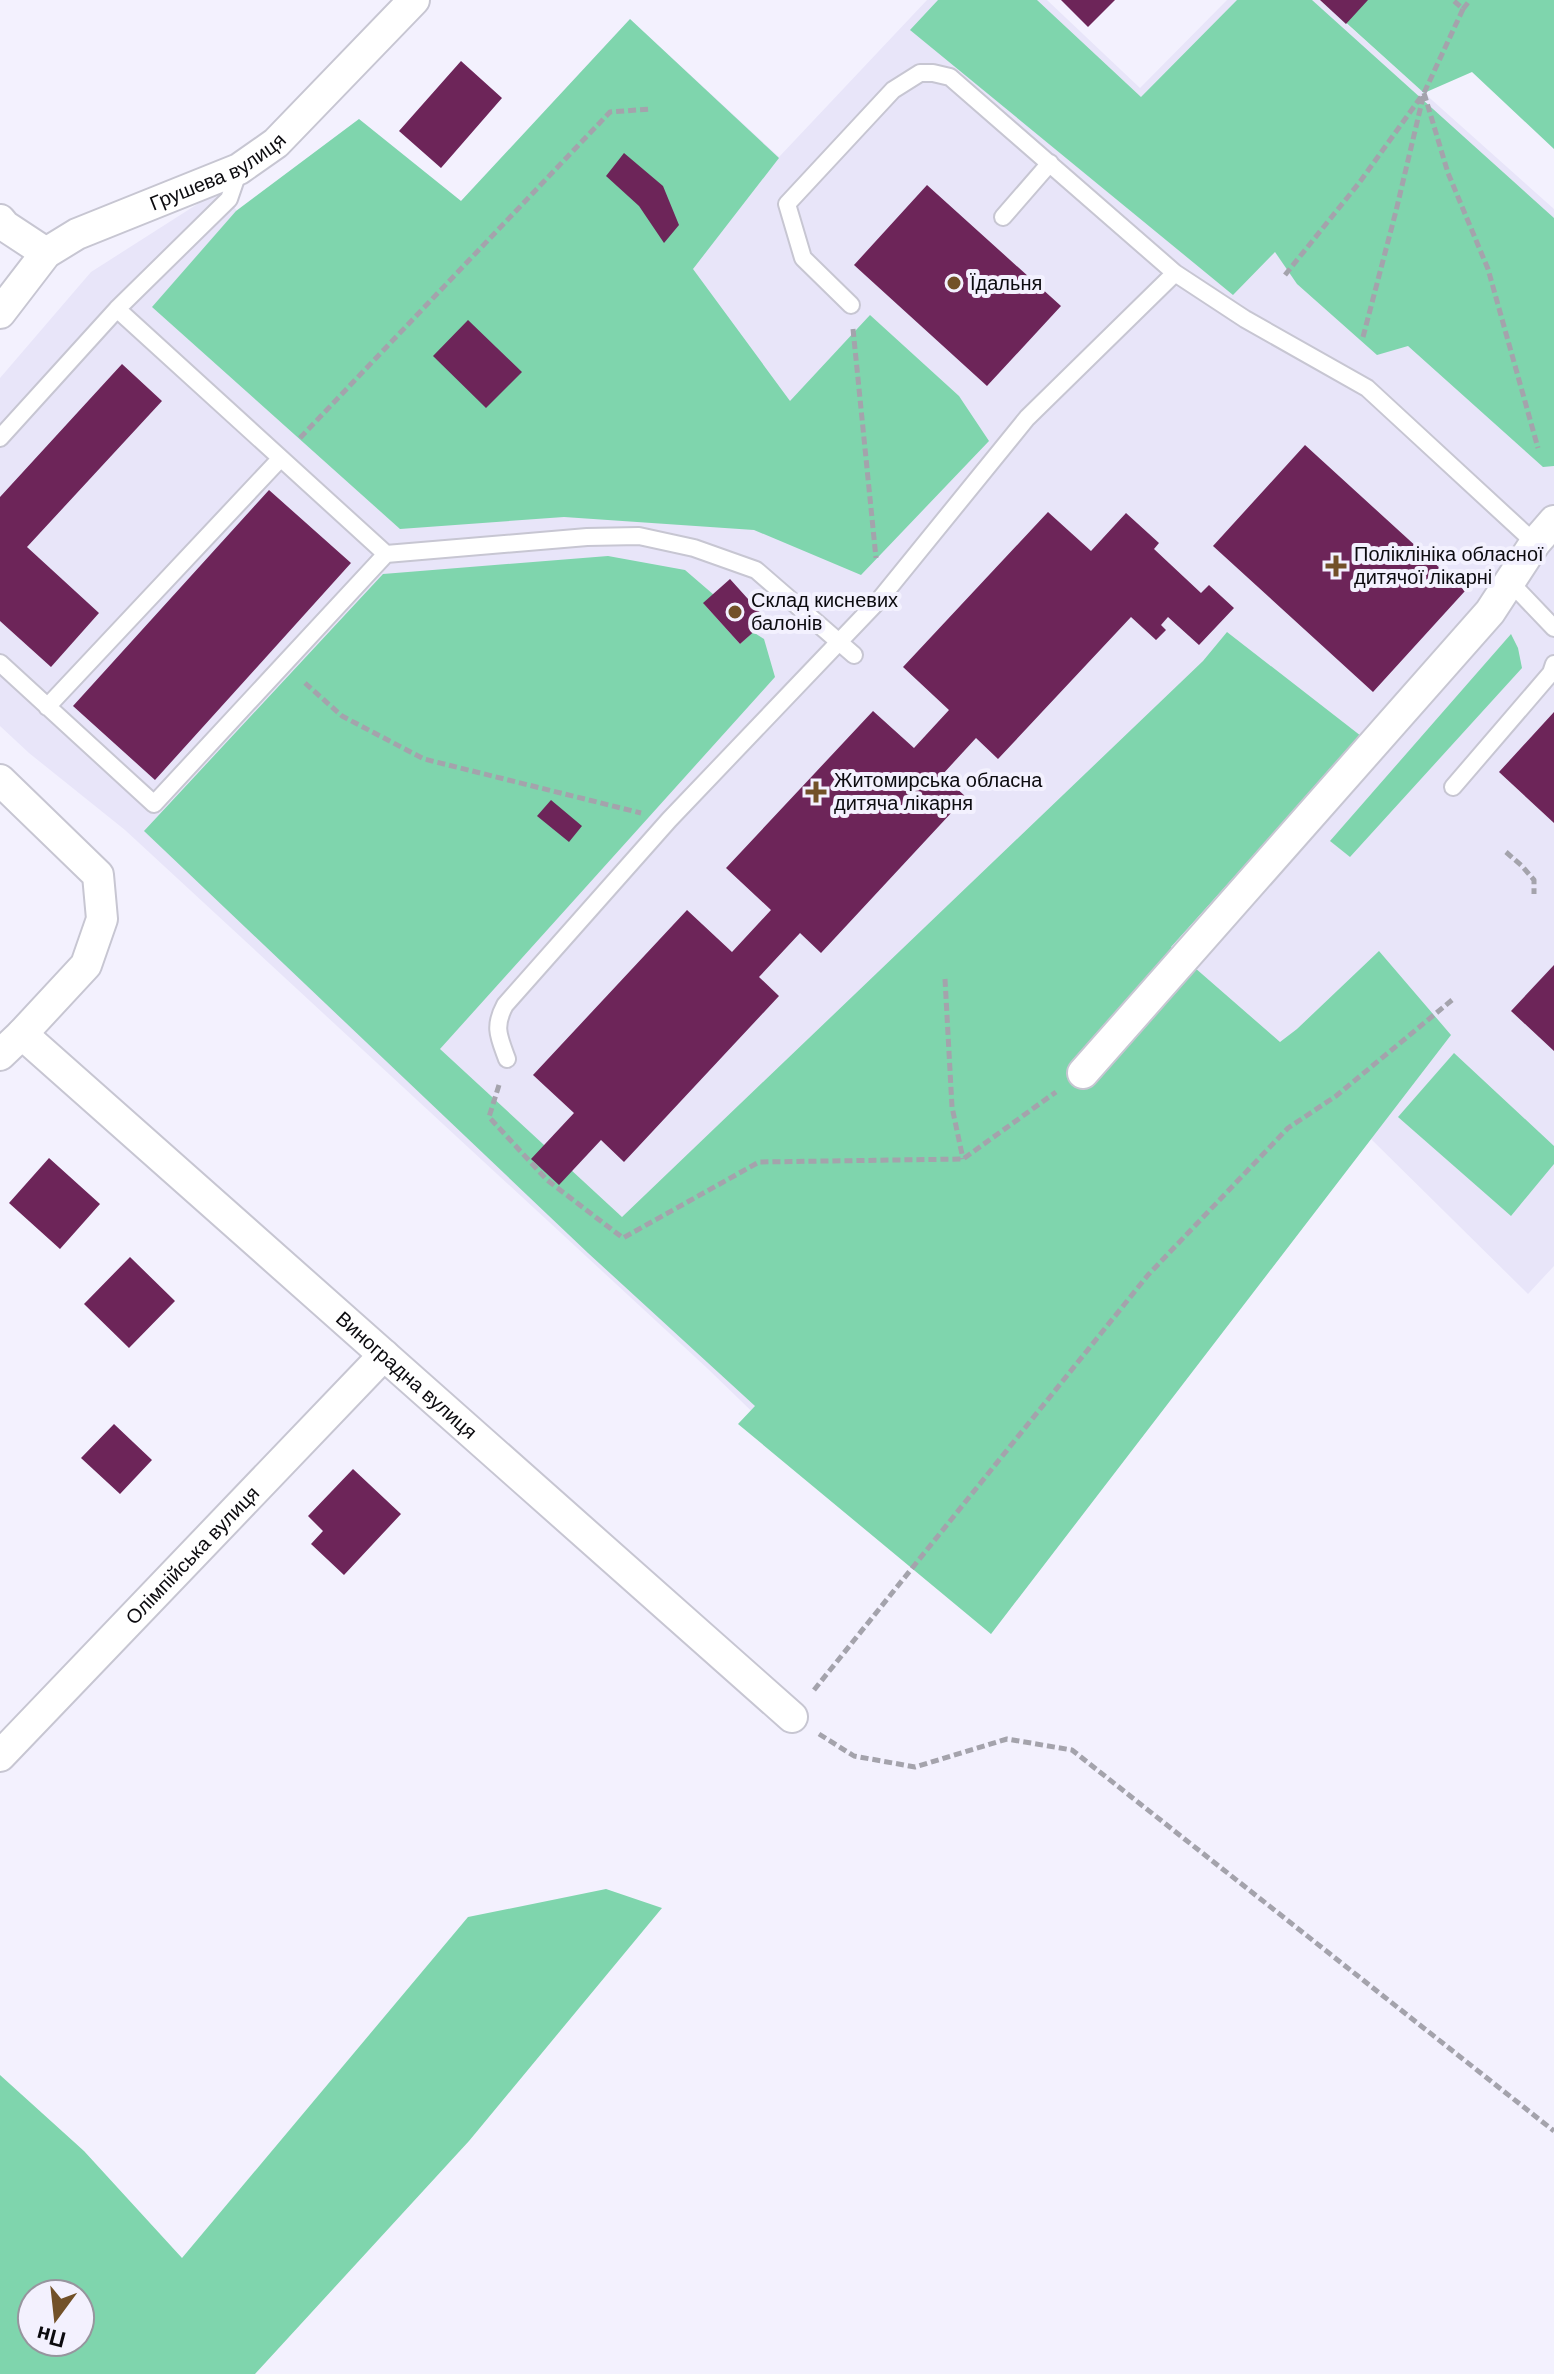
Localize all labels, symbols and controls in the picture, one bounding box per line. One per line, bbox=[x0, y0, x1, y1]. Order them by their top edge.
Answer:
street label: Грушева вулиця bbox=[146, 127, 292, 217]
place label: Їдальня bbox=[970, 270, 1042, 296]
marker: Їдальня bbox=[945, 274, 963, 292]
place label: Поліклініка обласної дитячої лікарні bbox=[1354, 541, 1544, 590]
marker: Поліклініка обласної дитячої лікарні bbox=[1325, 555, 1347, 577]
place label: Склад кисневих балонів bbox=[751, 587, 898, 636]
marker: Склад кисневих балонів bbox=[726, 603, 744, 621]
place label: Житомирська обласна дитяча лікарня bbox=[834, 767, 1043, 816]
marker: Житомирська обласна дитяча лікарня bbox=[805, 781, 827, 803]
street label: Виноградна вулиця bbox=[330, 1306, 483, 1445]
street label: Олімпійська вулиця bbox=[120, 1480, 265, 1630]
north arrow bbox=[16, 2278, 96, 2358]
text: Пн bbox=[33, 2319, 69, 2355]

